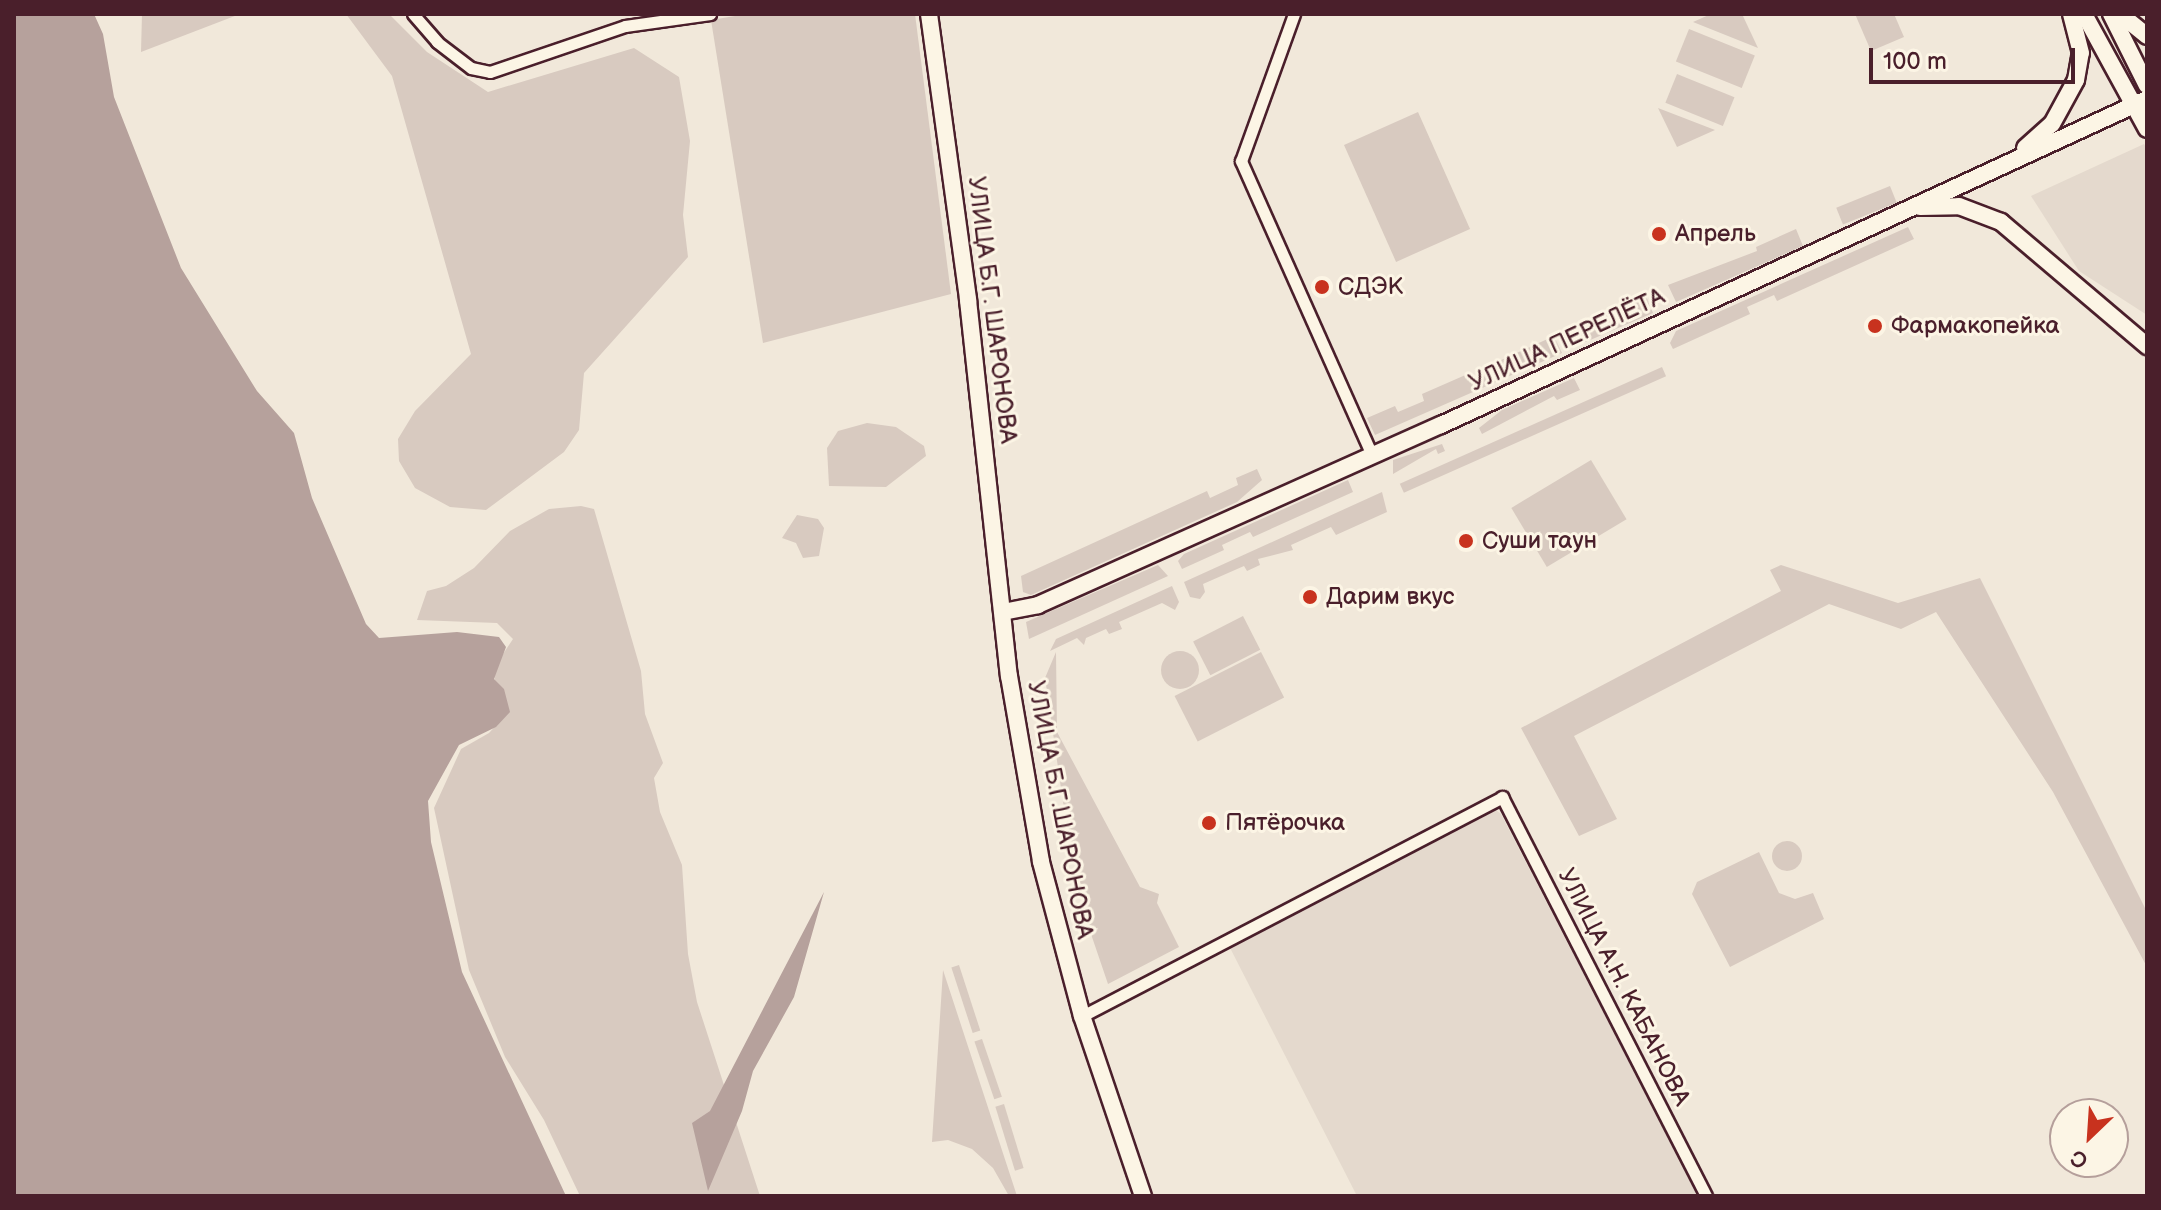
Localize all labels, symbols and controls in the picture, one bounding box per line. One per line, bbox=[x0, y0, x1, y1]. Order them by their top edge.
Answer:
scale bar bbox=[1873, 32, 2079, 82]
text: 100 m bbox=[1883, 47, 1947, 76]
street label: УЛИЦА Б.Г. ШАРОНОВА bbox=[961, 175, 1023, 445]
place label: Апрель bbox=[1675, 220, 1756, 248]
marker: Апрель bbox=[1650, 225, 1668, 243]
place label: СДЭК bbox=[1338, 273, 1403, 301]
marker: СДЭК bbox=[1313, 278, 1331, 296]
street label: УЛИЦА ПЕРЕЛЁТА bbox=[1465, 282, 1669, 398]
place label: Фармакопейка bbox=[1891, 312, 2060, 340]
marker: Фармакопейка bbox=[1866, 317, 1884, 335]
place label: Суши таун bbox=[1482, 527, 1597, 555]
marker: Суши таун bbox=[1457, 532, 1475, 550]
place label: Дарим вкус bbox=[1326, 583, 1455, 611]
marker: Дарим вкус bbox=[1301, 588, 1319, 606]
street label: УЛИЦА Б.Г.ШАРОНОВА bbox=[1021, 679, 1099, 941]
place label: Пятёрочка bbox=[1225, 809, 1345, 837]
marker: Пятёрочка bbox=[1200, 814, 1218, 832]
street label: УЛИЦА А.Н. КАБАНОВА bbox=[1552, 864, 1696, 1110]
north arrow bbox=[2049, 1098, 2129, 1178]
text: С bbox=[2067, 1143, 2092, 1174]

